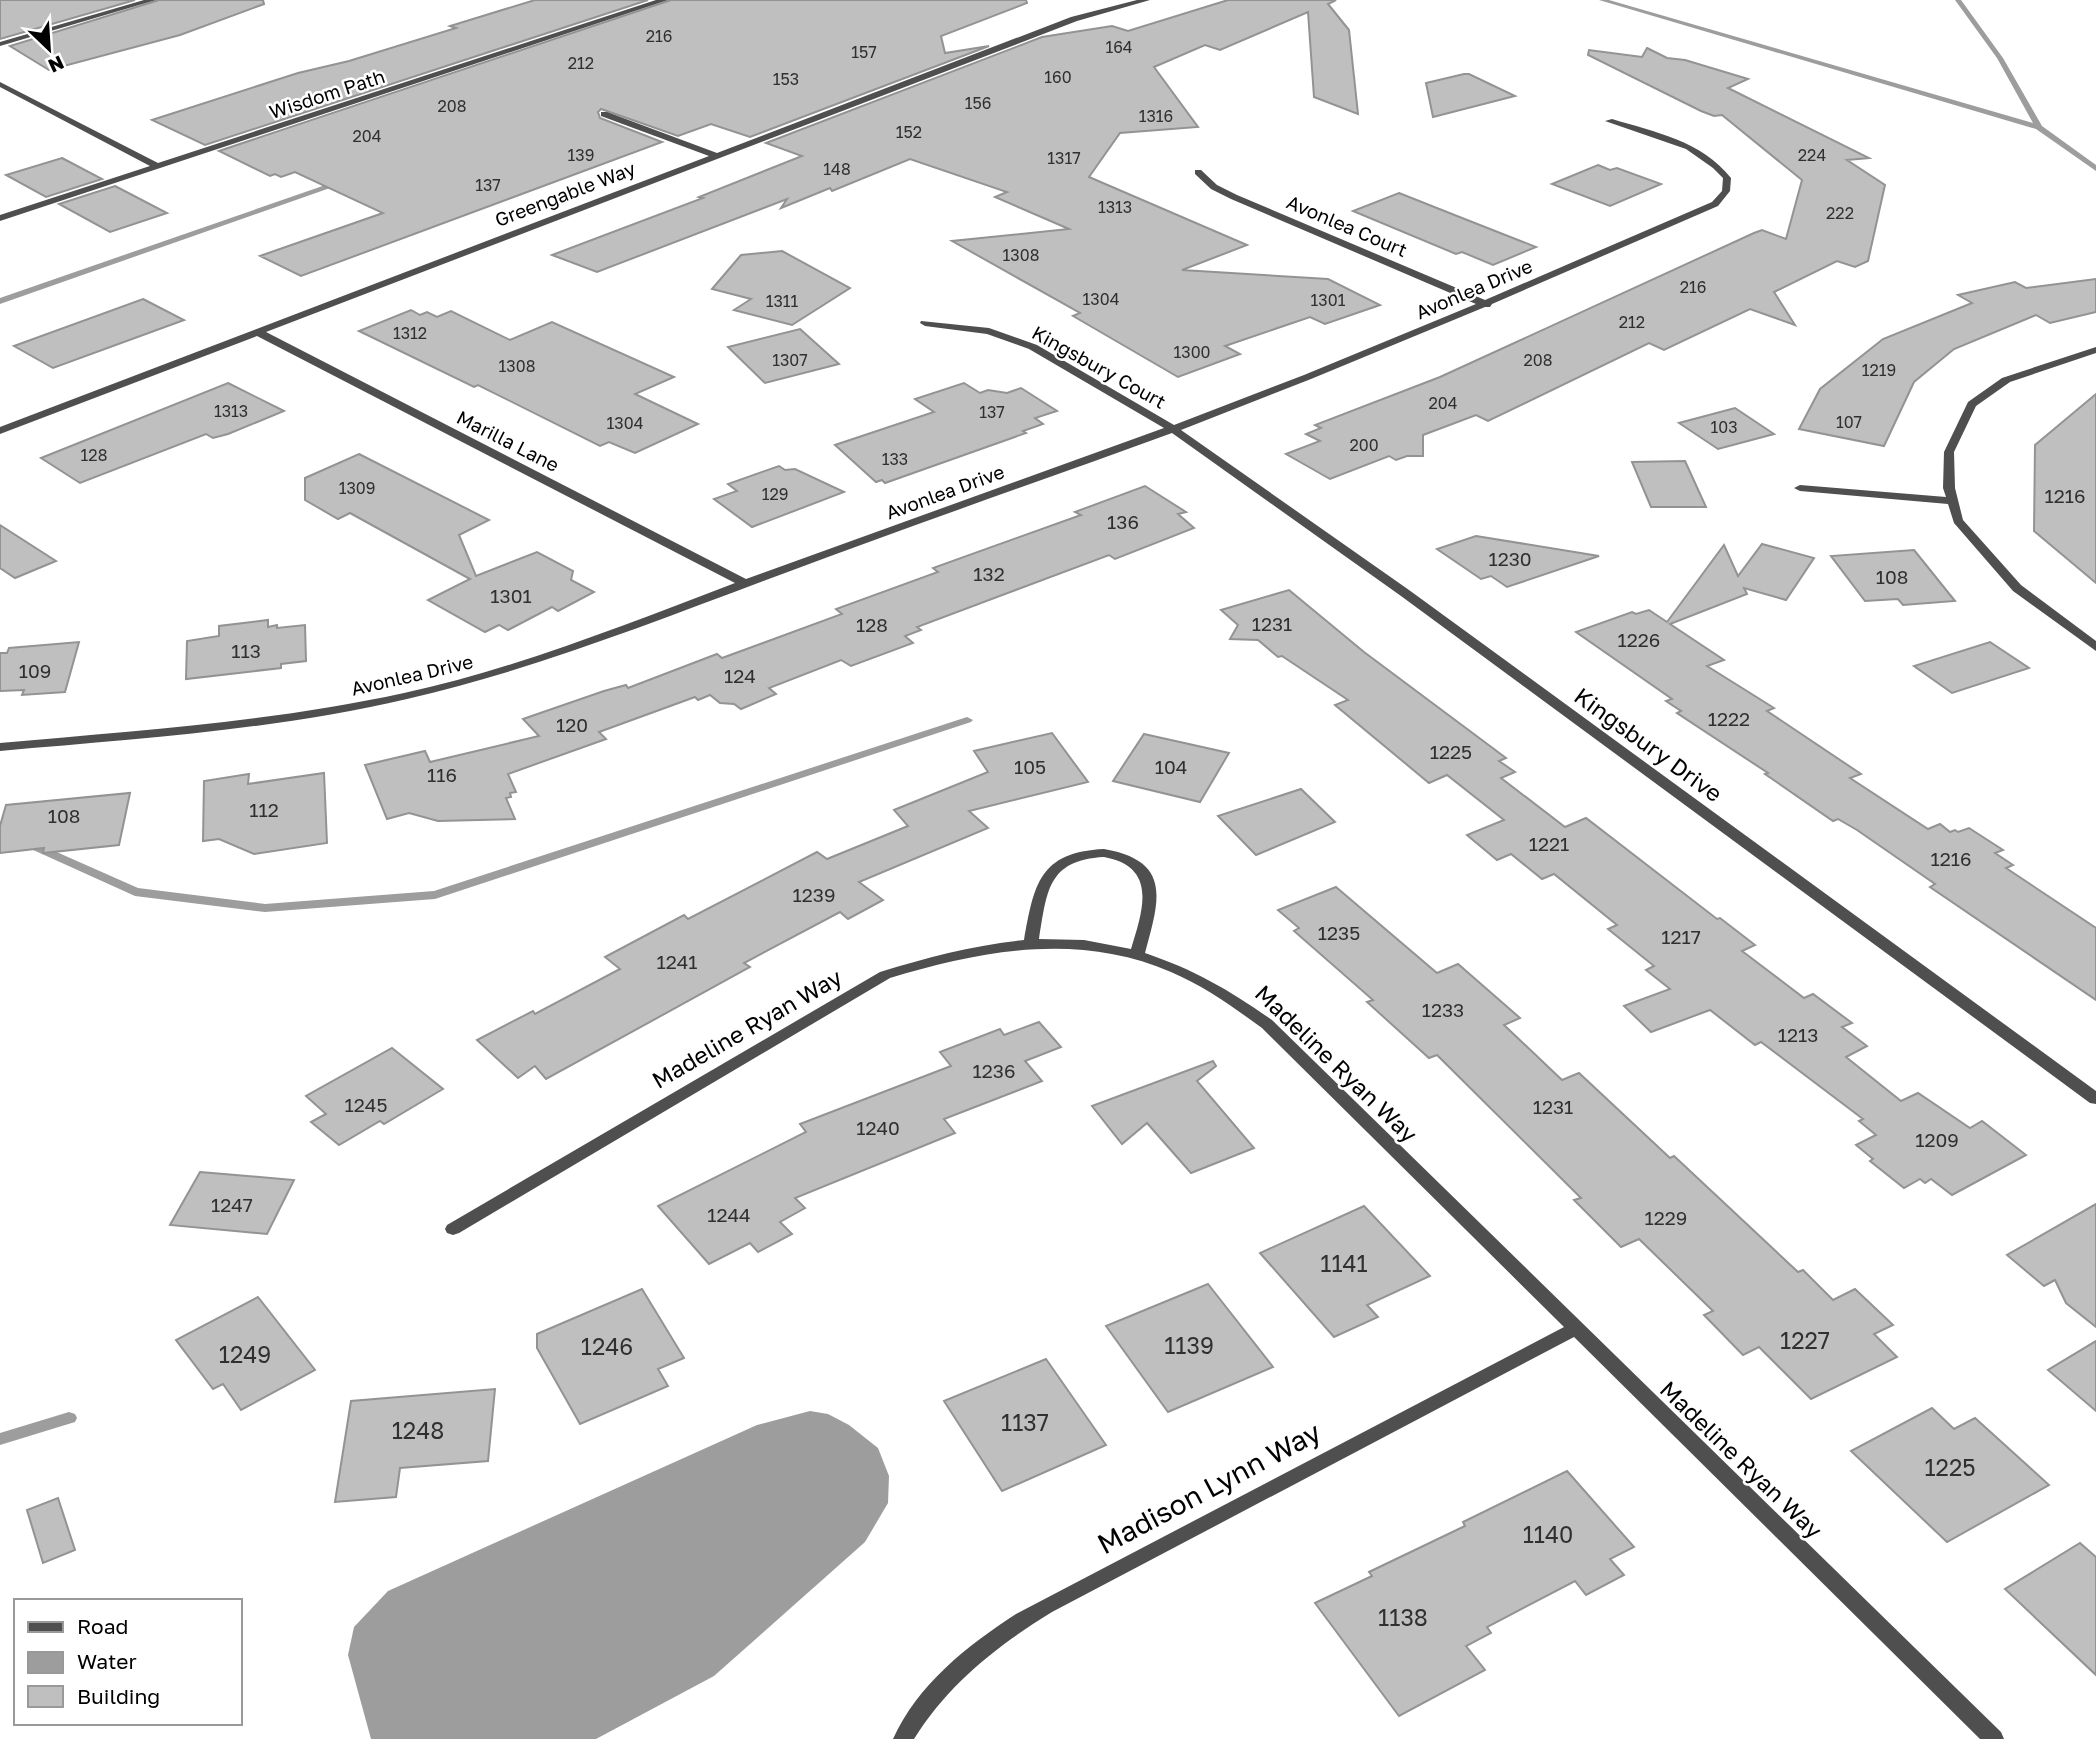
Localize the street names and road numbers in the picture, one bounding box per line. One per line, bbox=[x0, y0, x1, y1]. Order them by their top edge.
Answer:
street label: Wisdom Path bbox=[266, 64, 388, 123]
street label: Greengable Way bbox=[491, 156, 639, 231]
street label: Avonlea Court bbox=[1284, 190, 1411, 261]
street label: Avonlea Drive bbox=[1412, 254, 1536, 323]
street label: Kingsbury Court bbox=[1028, 320, 1170, 413]
street label: Marilla Lane bbox=[453, 405, 563, 476]
street label: Avonlea Drive bbox=[882, 459, 1007, 524]
street label: Avonlea Drive bbox=[349, 649, 475, 700]
street label: Kingsbury Drive bbox=[1569, 681, 1728, 807]
street label: Madeline Ryan Way bbox=[647, 962, 846, 1094]
street label: Madeline Ryan Way bbox=[1250, 979, 1424, 1148]
street label: Madeline Ryan Way bbox=[1655, 1375, 1829, 1544]
street label: Madison Lynn Way bbox=[1092, 1415, 1326, 1560]

